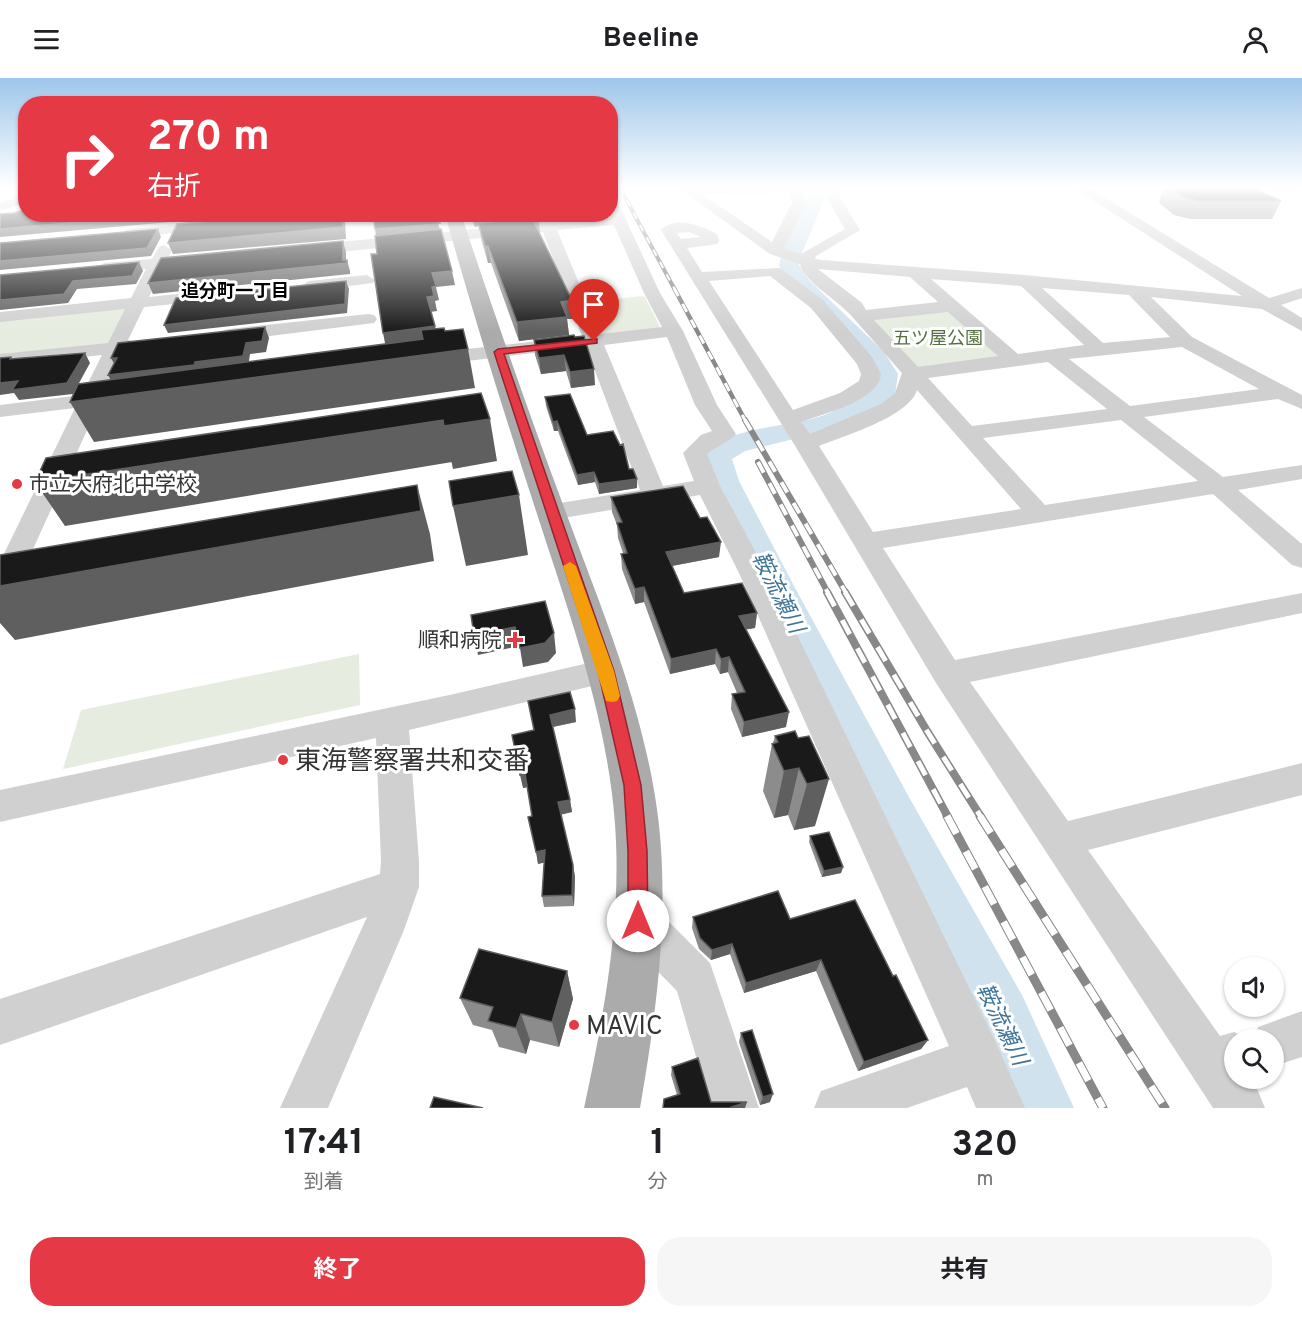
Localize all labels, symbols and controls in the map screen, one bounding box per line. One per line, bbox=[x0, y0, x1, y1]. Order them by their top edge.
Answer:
text: Beeline bbox=[603, 22, 699, 56]
icon: menu bbox=[30, 23, 63, 56]
icon: person bbox=[1239, 23, 1272, 56]
text: 270 m bbox=[147, 112, 270, 165]
icon: right bbox=[48, 120, 126, 198]
text: 右折 bbox=[147, 171, 201, 205]
pin bbox=[568, 279, 619, 341]
district label: 追分町一丁目 bbox=[181, 281, 289, 304]
icon: arrive bbox=[577, 288, 610, 321]
park label: 五ツ屋公園 bbox=[893, 328, 983, 351]
place label: 市立大府北中学校 bbox=[29, 472, 197, 499]
marker: 市立大府北中学校 bbox=[10, 477, 24, 491]
water label: 鞍流瀬川 bbox=[745, 548, 810, 640]
place label: 順和病院 bbox=[418, 628, 502, 655]
marker: 順和病院 bbox=[506, 631, 524, 649]
place label: 東海警察署共和交番 bbox=[295, 746, 529, 779]
marker: 東海警察署共和交番 bbox=[276, 753, 290, 767]
position arrow bbox=[606, 889, 670, 953]
map controls bbox=[1224, 957, 1284, 1089]
button: sound bbox=[1224, 957, 1284, 1017]
water label: 鞍流瀬川 bbox=[969, 980, 1033, 1072]
place label: MAVIC bbox=[586, 1011, 663, 1044]
marker: MAVIC bbox=[567, 1018, 581, 1032]
button: search bbox=[1224, 1029, 1284, 1089]
text: 17:41 bbox=[284, 1121, 364, 1167]
text: 1 bbox=[651, 1121, 665, 1167]
text: 320 bbox=[952, 1123, 1018, 1169]
text: m bbox=[976, 1167, 993, 1193]
text: 到着 bbox=[304, 1170, 344, 1196]
text: 分 bbox=[648, 1170, 668, 1196]
button: 終了 bbox=[30, 1237, 645, 1306]
button: 共有 bbox=[657, 1237, 1272, 1306]

